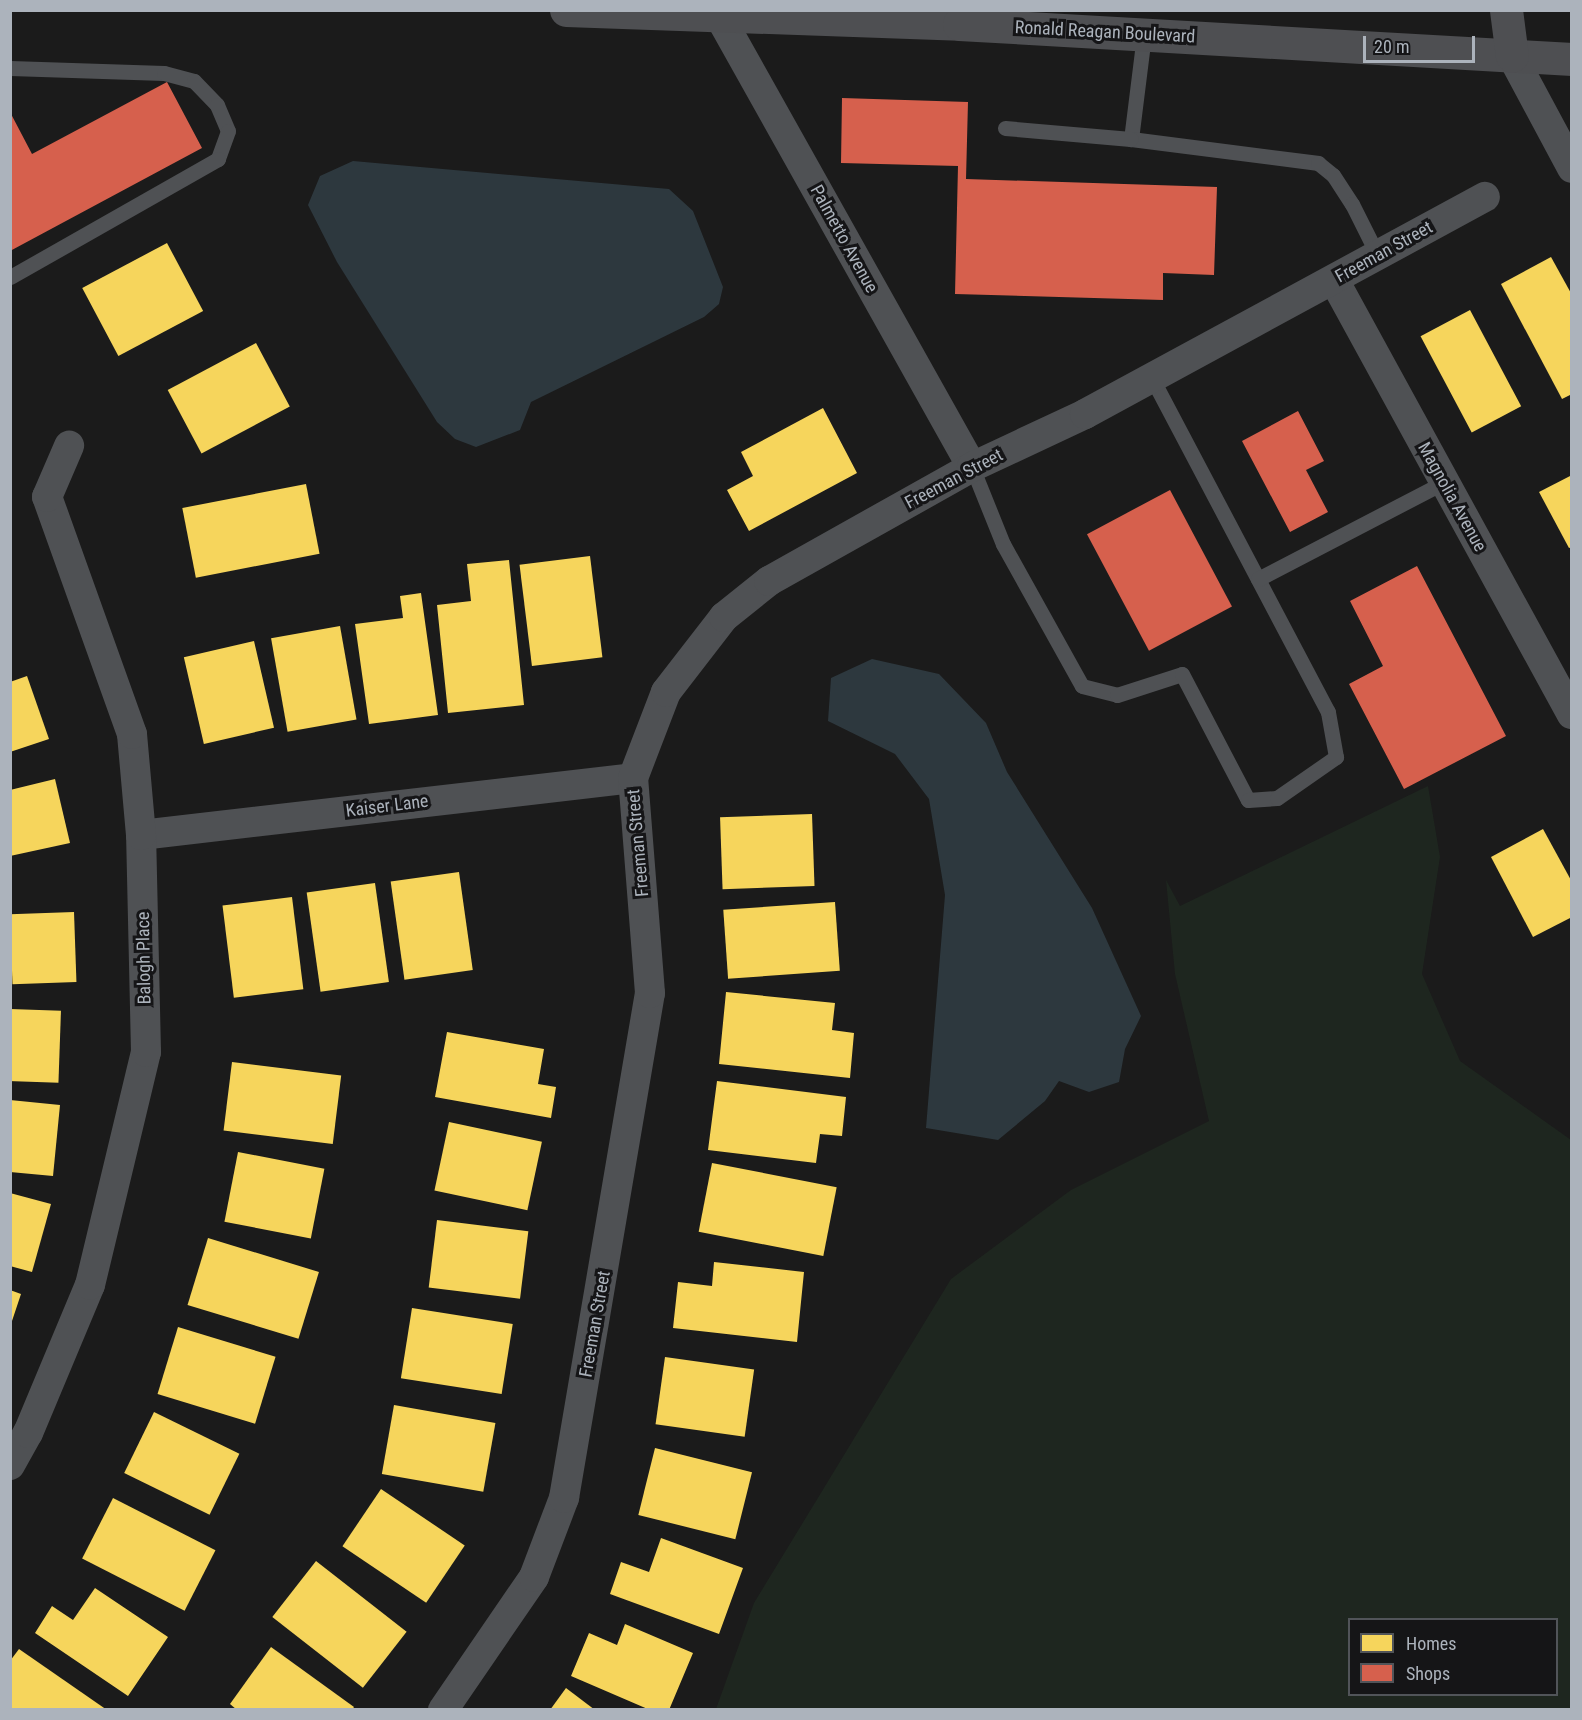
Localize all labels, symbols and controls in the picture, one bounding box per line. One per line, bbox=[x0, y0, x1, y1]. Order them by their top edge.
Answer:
street label: Ronald Reagan Boulevard bbox=[1014, 16, 1196, 48]
scale bar bbox=[1366, 24, 1478, 62]
text: 20 m bbox=[1374, 36, 1409, 57]
street label: Palmetto Avenue bbox=[805, 181, 883, 297]
street label: Freeman Street bbox=[1332, 216, 1436, 288]
street label: Magnolia Avenue bbox=[1413, 439, 1491, 555]
street label: Freeman Street bbox=[901, 444, 1007, 514]
street label: Freeman Street bbox=[623, 788, 653, 898]
street label: Kaiser Lane bbox=[344, 790, 430, 822]
street label: Balogh Place bbox=[132, 911, 156, 1005]
street label: Freeman Street bbox=[575, 1269, 615, 1379]
legend bbox=[1348, 1618, 1558, 1696]
text: Homes bbox=[1406, 1633, 1456, 1654]
text: Shops bbox=[1406, 1663, 1450, 1684]

